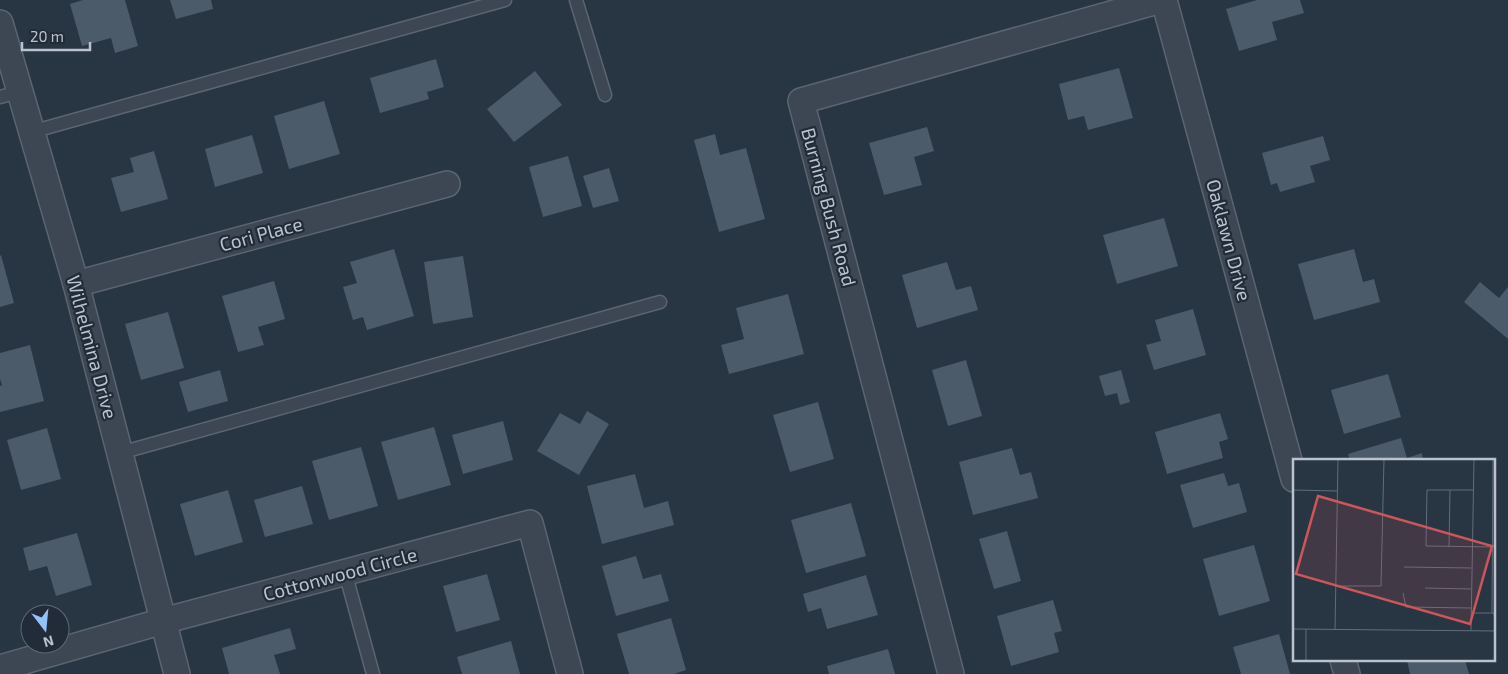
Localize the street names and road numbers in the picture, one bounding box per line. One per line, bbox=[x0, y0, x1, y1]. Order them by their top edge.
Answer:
street label: Burning Bush Road bbox=[797, 125, 862, 289]
street label: Oaklawn Drive bbox=[1202, 177, 1257, 303]
street label: Cori Place bbox=[217, 211, 305, 256]
street label: Wilhelmina Drive bbox=[62, 273, 123, 421]
street label: Cottonwood Circle bbox=[260, 542, 419, 605]

